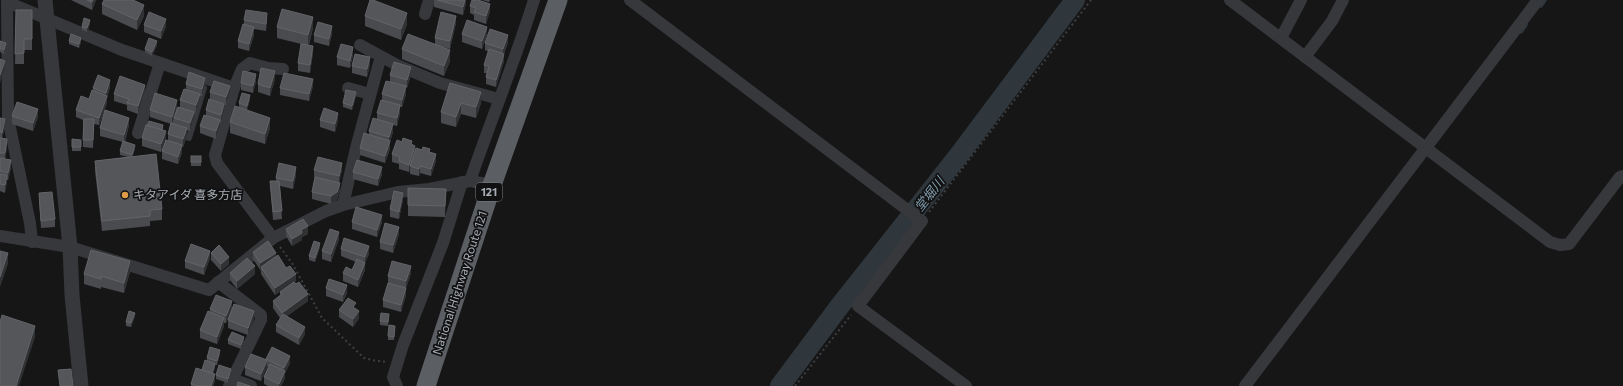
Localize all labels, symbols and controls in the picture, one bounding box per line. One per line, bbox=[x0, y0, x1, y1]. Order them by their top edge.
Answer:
water label: 堂堀川 bbox=[911, 172, 949, 214]
road number: 121 bbox=[476, 183, 502, 201]
place label: キタアイダ 喜多方店 bbox=[133, 187, 242, 201]
marker: キタアイダ 喜多方店 bbox=[120, 190, 130, 200]
street label: National Highway Route 121 bbox=[429, 209, 489, 356]

